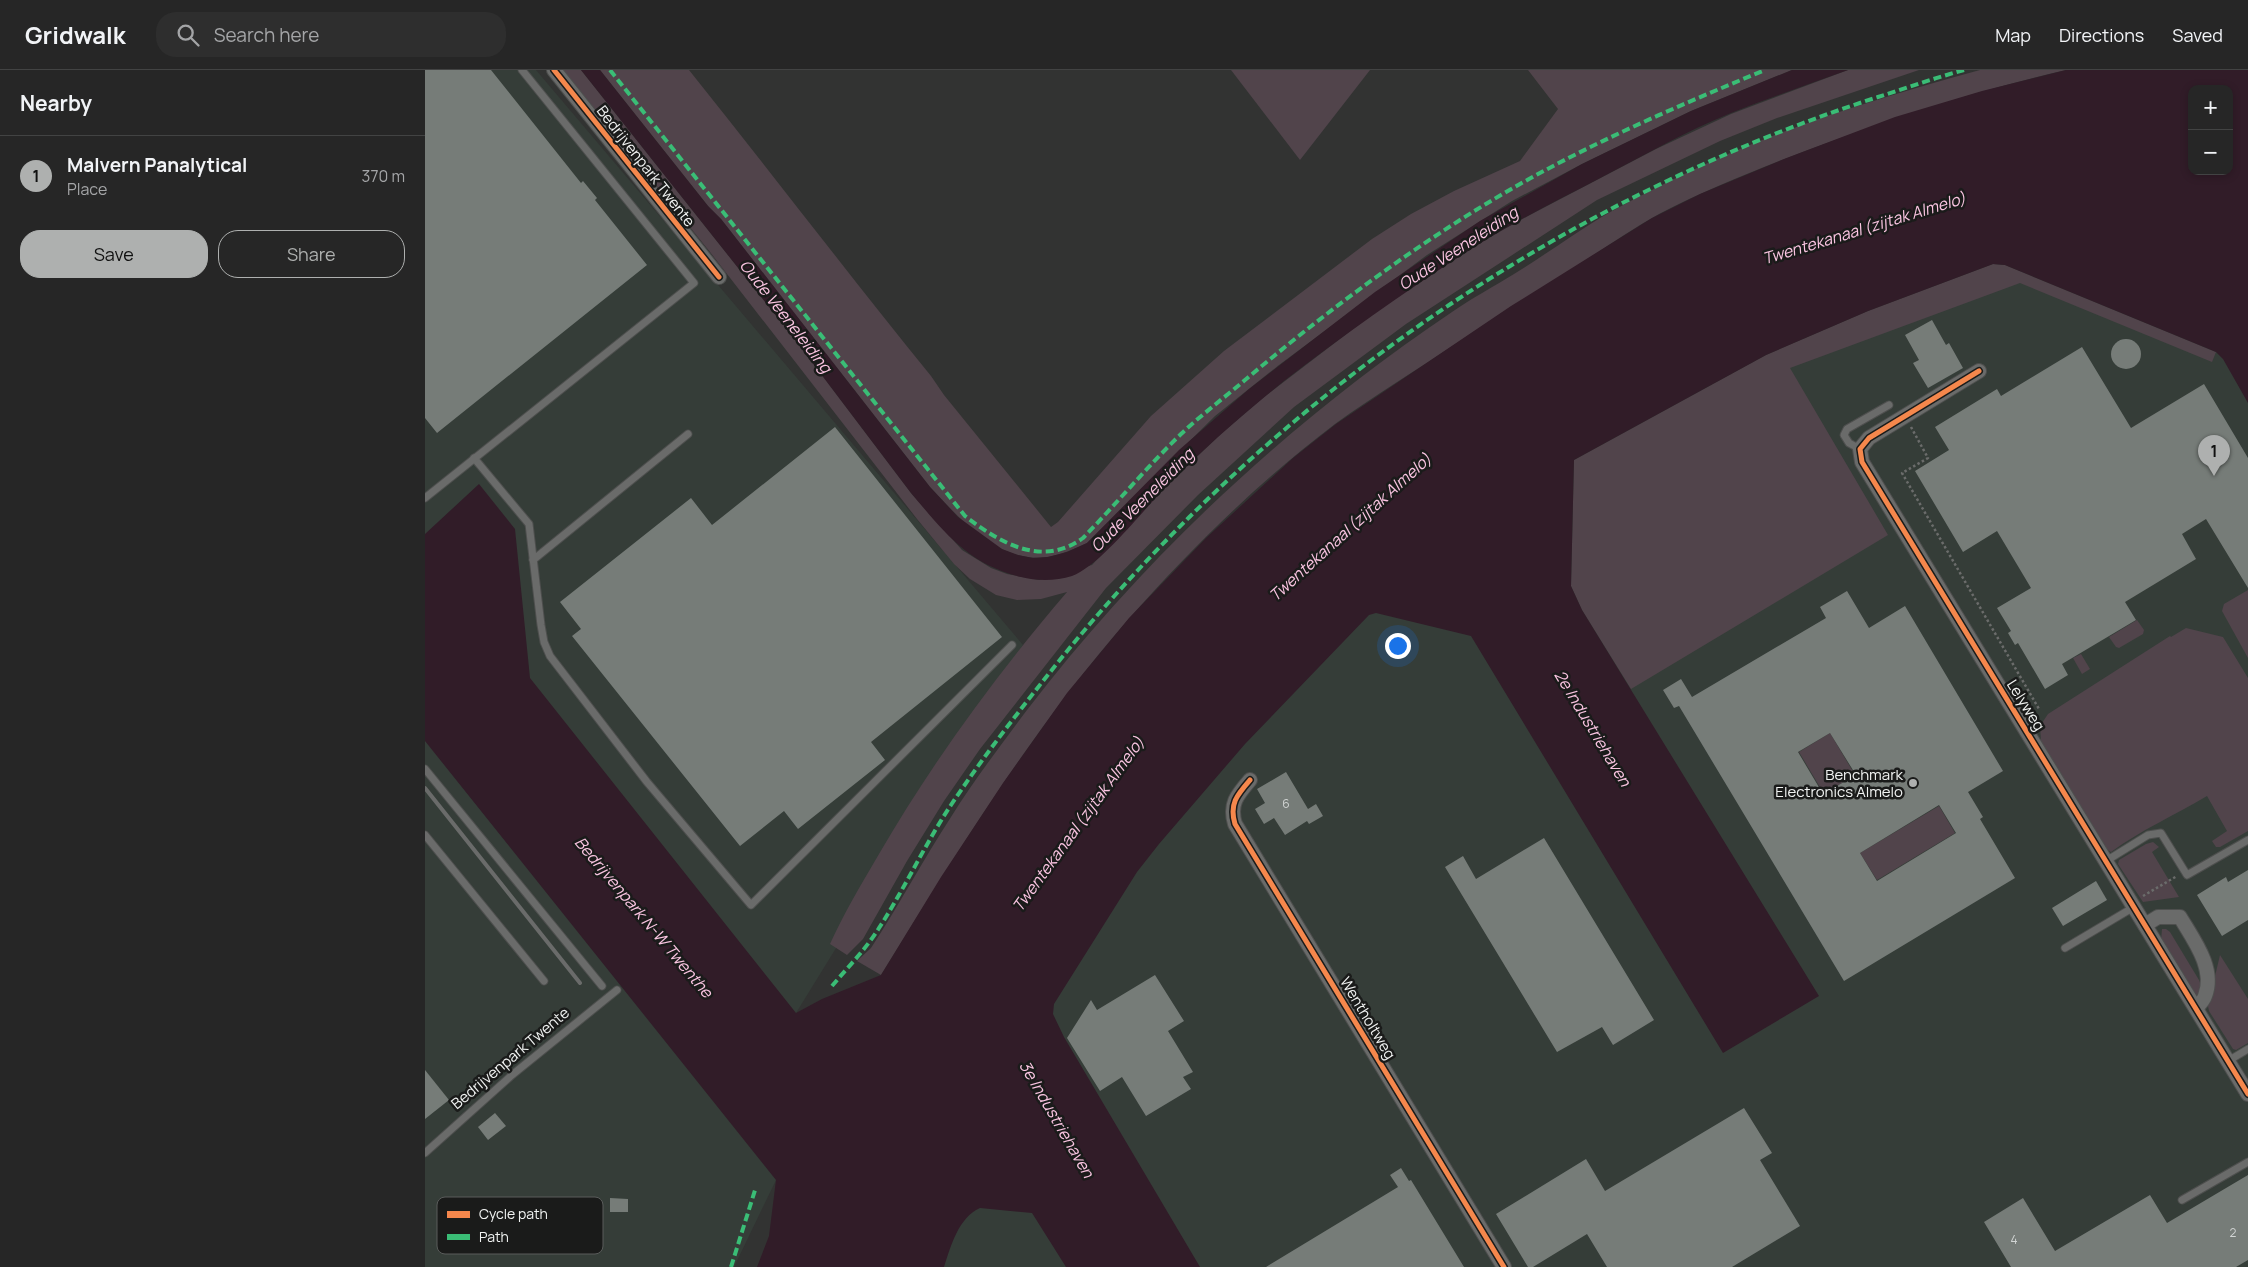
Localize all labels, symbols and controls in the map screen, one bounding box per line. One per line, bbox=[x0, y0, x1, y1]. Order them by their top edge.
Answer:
search box bbox=[156, 12, 506, 57]
text: Gridwalk bbox=[25, 18, 126, 51]
icon: search bbox=[174, 21, 202, 49]
text: Search here bbox=[214, 22, 319, 48]
text: Map bbox=[1995, 23, 2031, 47]
text: Directions bbox=[2059, 23, 2144, 47]
text: Saved bbox=[2172, 23, 2223, 47]
map controls bbox=[2188, 85, 2233, 175]
button: + bbox=[2188, 85, 2233, 130]
text: Nearby bbox=[20, 89, 92, 117]
street label: Bedrijvenpark Twente bbox=[592, 101, 700, 231]
button: − bbox=[2188, 130, 2233, 175]
text: Malvern Panalytical bbox=[67, 152, 247, 178]
text: 1 bbox=[32, 165, 40, 187]
text: 370 m bbox=[362, 165, 405, 187]
text: Place bbox=[67, 178, 107, 200]
water label: Twentekanaal (zijtak Almelo) bbox=[1760, 187, 1968, 269]
water label: Oude Veeneleiding bbox=[1394, 200, 1523, 295]
button: Save bbox=[20, 230, 208, 278]
button: Share bbox=[218, 230, 405, 278]
water label: Oude Veeneleiding bbox=[735, 255, 838, 378]
pin: 1 bbox=[2198, 435, 2230, 476]
water label: Oude Veeneleiding bbox=[1085, 442, 1200, 557]
water label: Twentekanaal (zijtak Almelo) bbox=[1264, 448, 1436, 606]
your location bbox=[1385, 633, 1411, 659]
water label: 2e Industriehaven bbox=[1550, 666, 1637, 791]
street label: Lelyweg bbox=[2002, 675, 2050, 735]
water label: Twentekanaal (zijtak Almelo) bbox=[1007, 732, 1149, 916]
place label: Benchmark Electronics Almelo bbox=[1775, 764, 1904, 802]
marker: Benchmark Electronics Almelo bbox=[1907, 777, 1919, 789]
house number: 6 bbox=[1282, 795, 1290, 812]
water label: Bedrijvenpark N-W Twenthe bbox=[570, 832, 719, 1004]
street label: Wentholtweg bbox=[1335, 973, 1401, 1063]
street label: Bedrijvenpark Twente bbox=[446, 1002, 574, 1114]
water label: 3e Industriehaven bbox=[1015, 1056, 1100, 1182]
legend bbox=[437, 1197, 603, 1254]
text: Cycle path bbox=[479, 1204, 548, 1223]
house number: 2 bbox=[2230, 1224, 2237, 1241]
text: Path bbox=[479, 1227, 509, 1246]
house number: 4 bbox=[2010, 1231, 2018, 1248]

